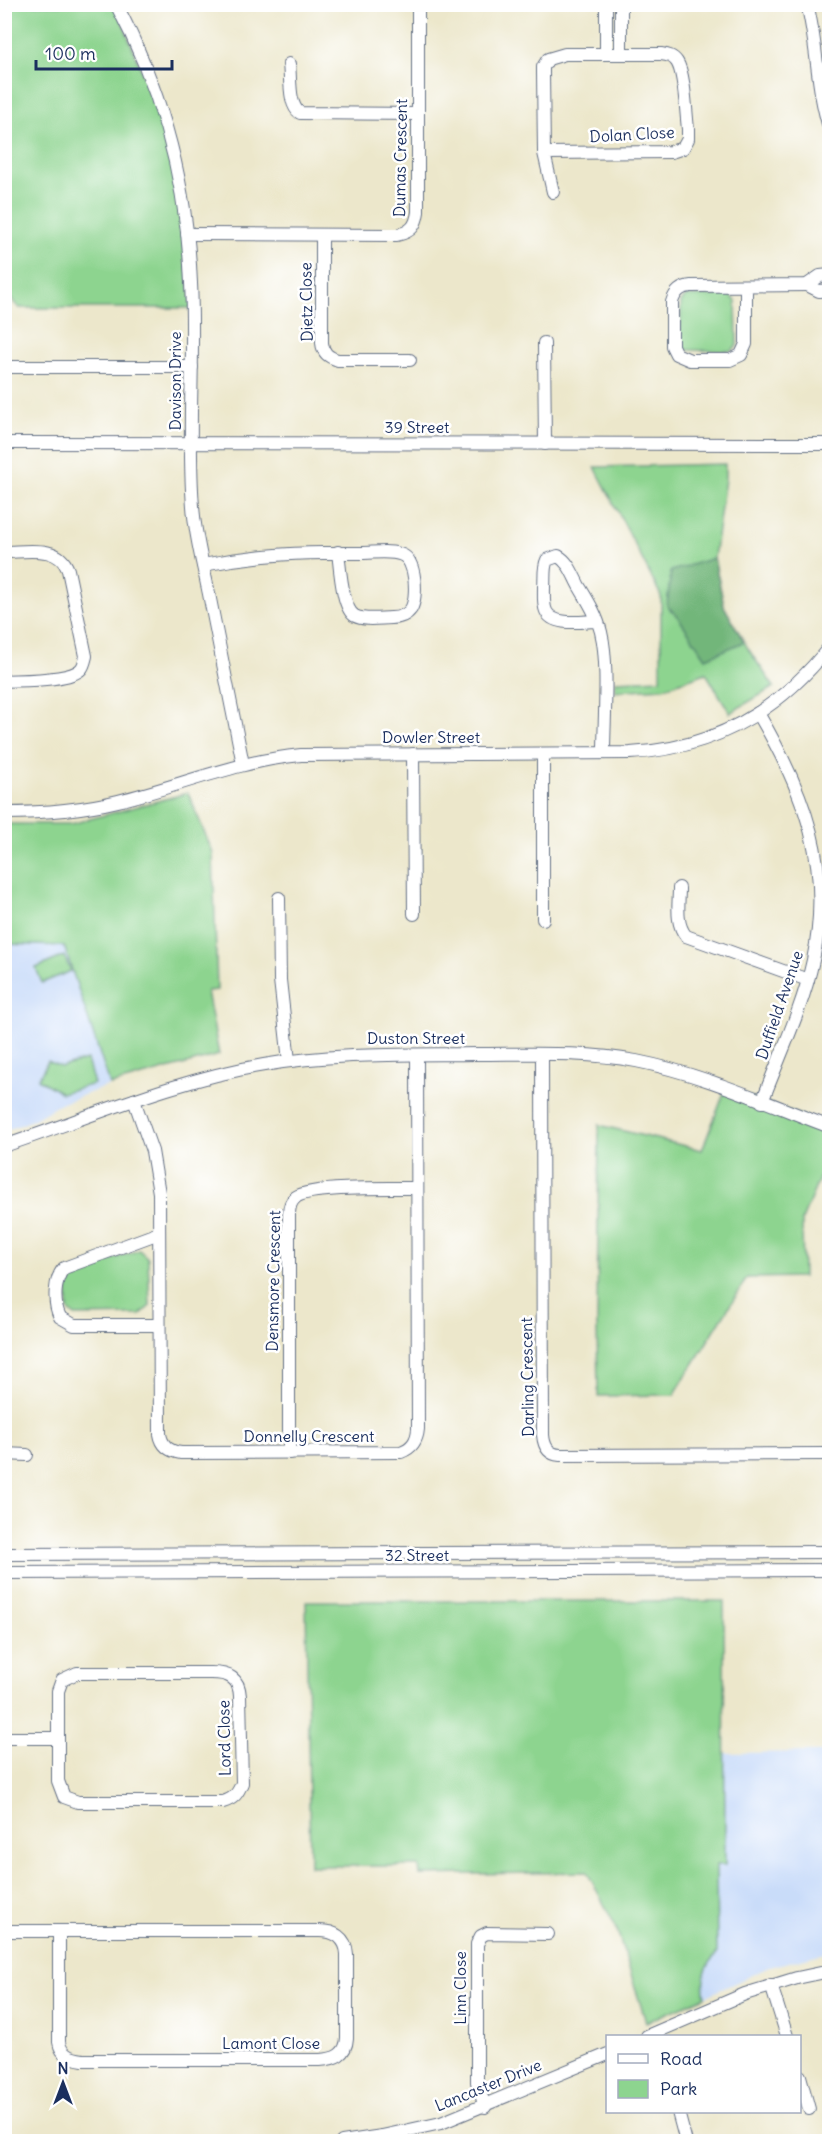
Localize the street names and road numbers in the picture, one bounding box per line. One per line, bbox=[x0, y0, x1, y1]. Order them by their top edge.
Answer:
street label: Dumas Crescent bbox=[389, 98, 411, 217]
street label: Dolan Close bbox=[589, 122, 675, 146]
street label: Dietz Close bbox=[295, 262, 317, 342]
street label: Davison Drive bbox=[165, 331, 185, 431]
street label: 39 Street bbox=[385, 417, 450, 437]
street label: Dowler Street bbox=[382, 727, 481, 747]
street label: Duffield Avenue bbox=[751, 948, 807, 1062]
street label: Duston Street bbox=[367, 1028, 466, 1048]
street label: Densmore Crescent bbox=[262, 1210, 284, 1352]
street label: Darling Crescent bbox=[516, 1316, 538, 1437]
street label: Donnelly Crescent bbox=[244, 1426, 375, 1446]
street label: 32 Street bbox=[385, 1545, 450, 1565]
street label: Lord Close bbox=[213, 1700, 235, 1776]
street label: Linn Close bbox=[450, 1951, 470, 2025]
street label: Lamont Close bbox=[222, 2033, 320, 2053]
street label: Lancaster Drive bbox=[432, 2054, 544, 2116]

